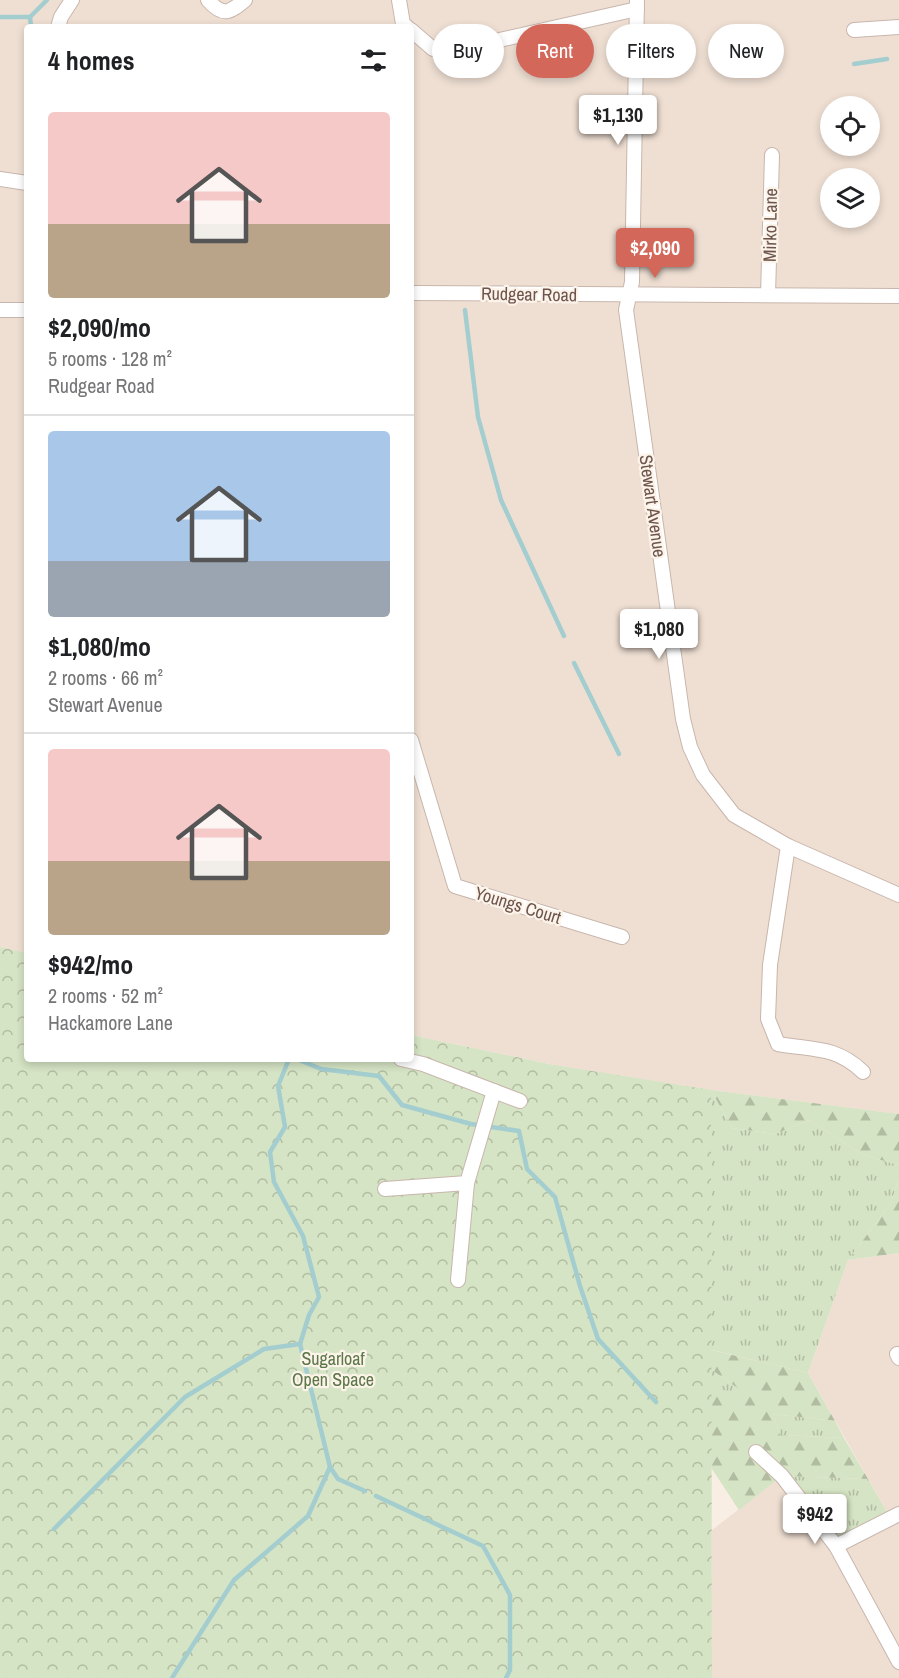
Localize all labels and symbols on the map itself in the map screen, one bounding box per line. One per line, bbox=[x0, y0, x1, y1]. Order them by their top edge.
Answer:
pin: $1,130 bbox=[569, 95, 667, 146]
street label: Mirko Lane bbox=[757, 188, 783, 262]
pin: $2,090 bbox=[606, 228, 704, 279]
street label: Rudgear Road bbox=[481, 281, 577, 307]
street label: Stewart Avenue bbox=[633, 453, 673, 559]
pin: $1,080 bbox=[610, 609, 708, 660]
street label: Youngs Court bbox=[472, 880, 564, 930]
park label: Sugarloaf Open Space bbox=[292, 1346, 374, 1392]
pin: $942 bbox=[779, 1494, 851, 1545]

